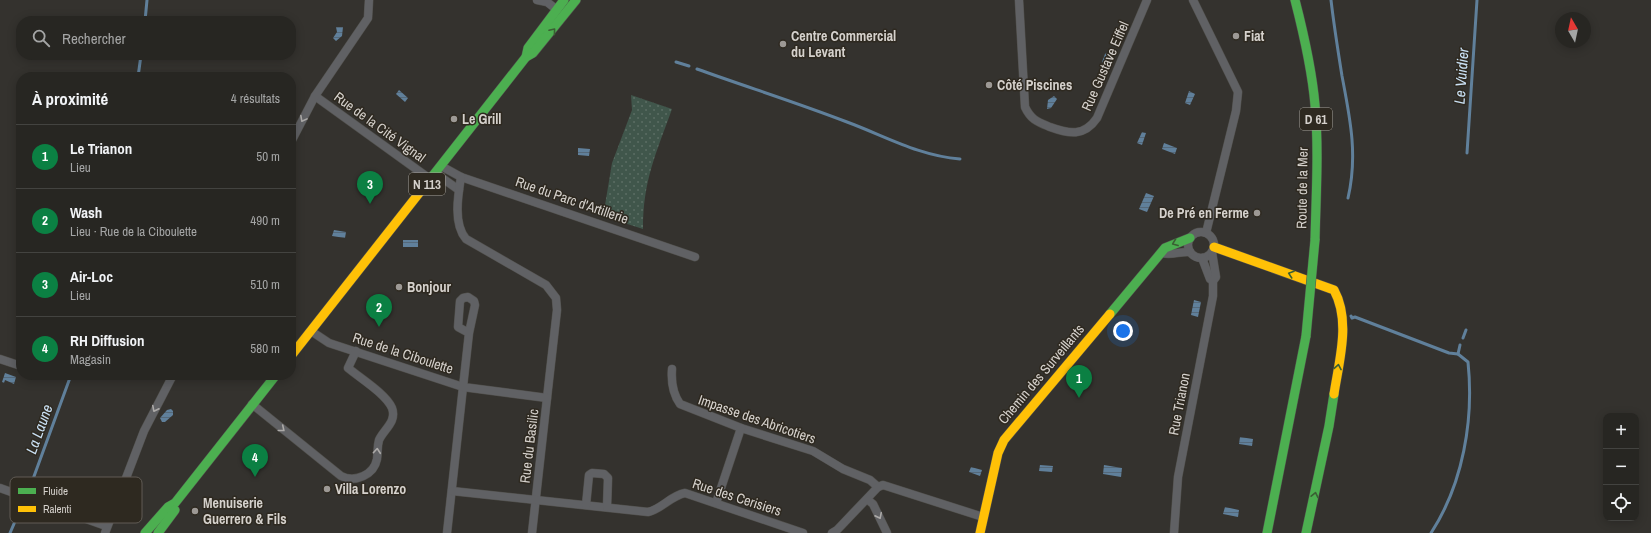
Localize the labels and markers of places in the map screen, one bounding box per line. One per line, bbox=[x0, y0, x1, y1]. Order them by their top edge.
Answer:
place label: Centre Commercial du Levant bbox=[791, 27, 896, 61]
place label: Fiat bbox=[1244, 27, 1265, 45]
marker: Fiat bbox=[1231, 31, 1241, 41]
marker: Centre Commercial du Levant bbox=[778, 39, 788, 49]
place label: Côté Piscines bbox=[997, 76, 1072, 94]
marker: Côté Piscines bbox=[984, 80, 994, 90]
place label: Le Grill bbox=[462, 110, 502, 128]
marker: Le Grill bbox=[449, 114, 459, 124]
pin: 3 bbox=[357, 171, 383, 204]
place label: De Pré en Ferme bbox=[1159, 204, 1249, 222]
marker: De Pré en Ferme bbox=[1252, 208, 1262, 218]
place label: Bonjour bbox=[407, 278, 452, 296]
marker: Bonjour bbox=[394, 282, 404, 292]
pin: 2 bbox=[366, 294, 392, 327]
pin: 1 bbox=[1066, 365, 1092, 398]
pin: 4 bbox=[242, 444, 268, 477]
place label: Villa Lorenzo bbox=[335, 480, 406, 498]
marker: Villa Lorenzo bbox=[322, 484, 332, 494]
place label: Menuiserie Guerrero & Fils bbox=[203, 494, 287, 528]
marker: Menuiserie Guerrero & Fils bbox=[190, 506, 200, 516]

